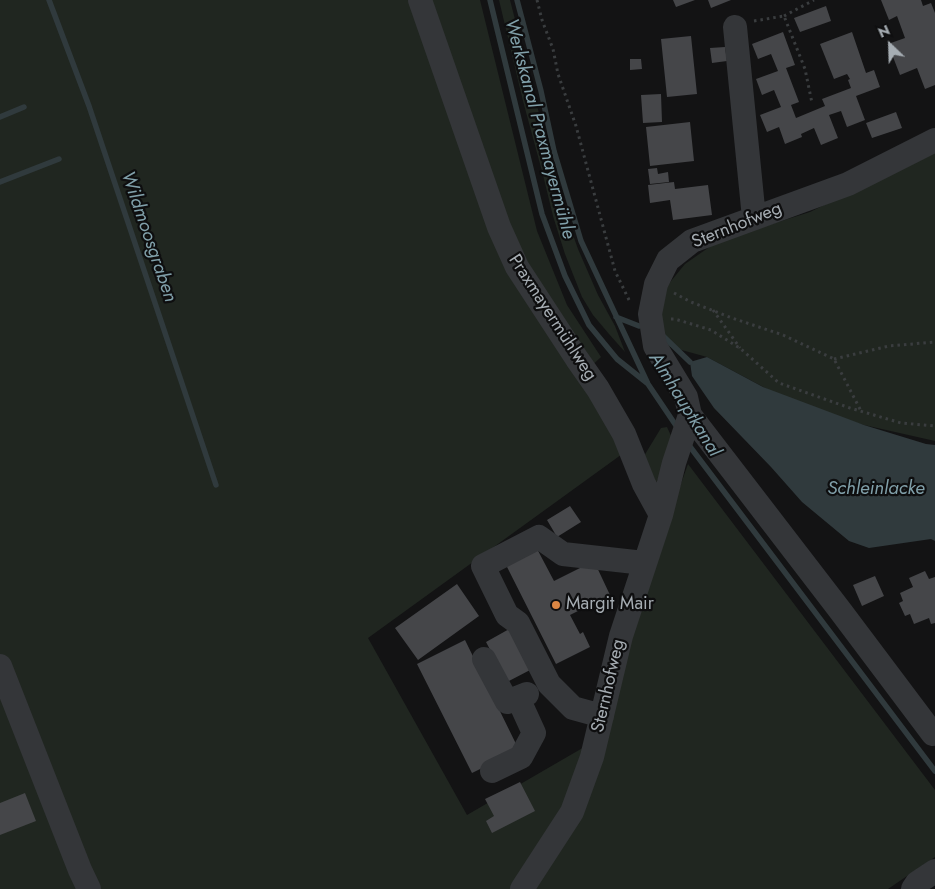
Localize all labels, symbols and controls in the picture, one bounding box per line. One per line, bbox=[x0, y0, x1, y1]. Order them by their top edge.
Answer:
water label: Werkskanal Praxmayermühle bbox=[499, 16, 579, 242]
north arrow bbox=[865, 20, 915, 70]
text: N bbox=[875, 20, 893, 43]
water label: Wildmoosgraben bbox=[115, 169, 181, 305]
street label: Sternhofweg bbox=[689, 198, 785, 254]
street label: Praxmayermühlweg bbox=[503, 251, 601, 385]
water label: Almhauptkanal bbox=[643, 349, 725, 461]
water label: Schleinlacke bbox=[827, 478, 925, 500]
place label: Margit Mair bbox=[566, 594, 654, 616]
marker: Margit Mair bbox=[550, 599, 562, 611]
street label: Sternhofweg bbox=[588, 637, 630, 735]

